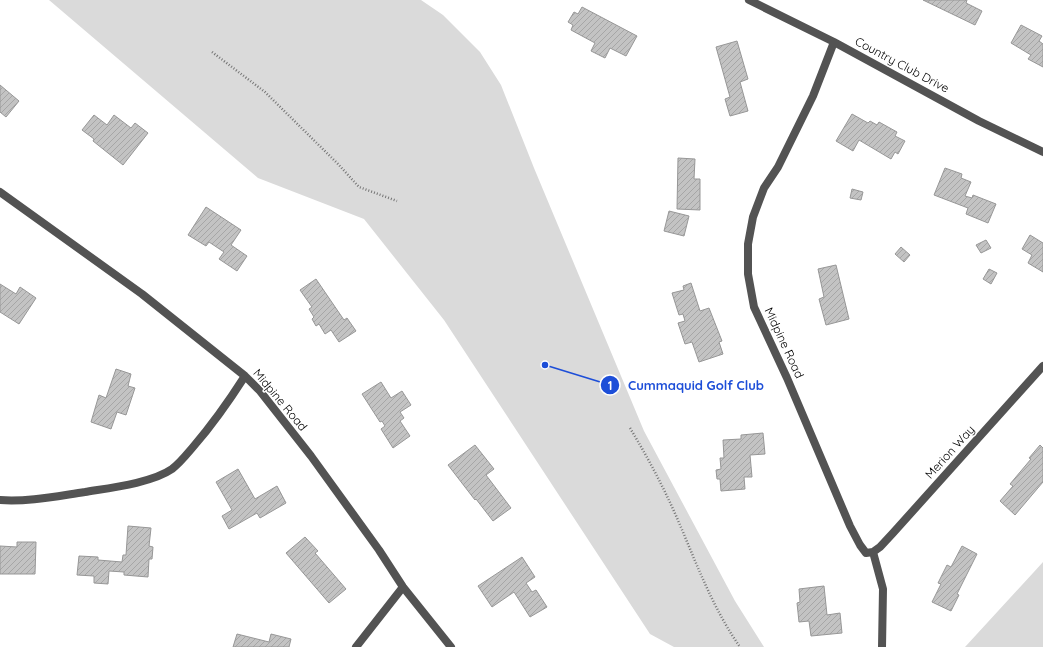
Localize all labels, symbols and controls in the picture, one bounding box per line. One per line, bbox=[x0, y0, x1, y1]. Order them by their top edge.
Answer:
street label: Country Club Drive bbox=[853, 33, 952, 96]
street label: Midpine Road bbox=[762, 305, 807, 381]
street label: Midpine Road bbox=[250, 366, 311, 434]
callout: Cummaquid Golf Club bbox=[600, 373, 772, 398]
text: Cummaquid Golf Club bbox=[628, 377, 764, 393]
text: 1 bbox=[608, 378, 612, 393]
street label: Merion Way bbox=[922, 422, 978, 482]

